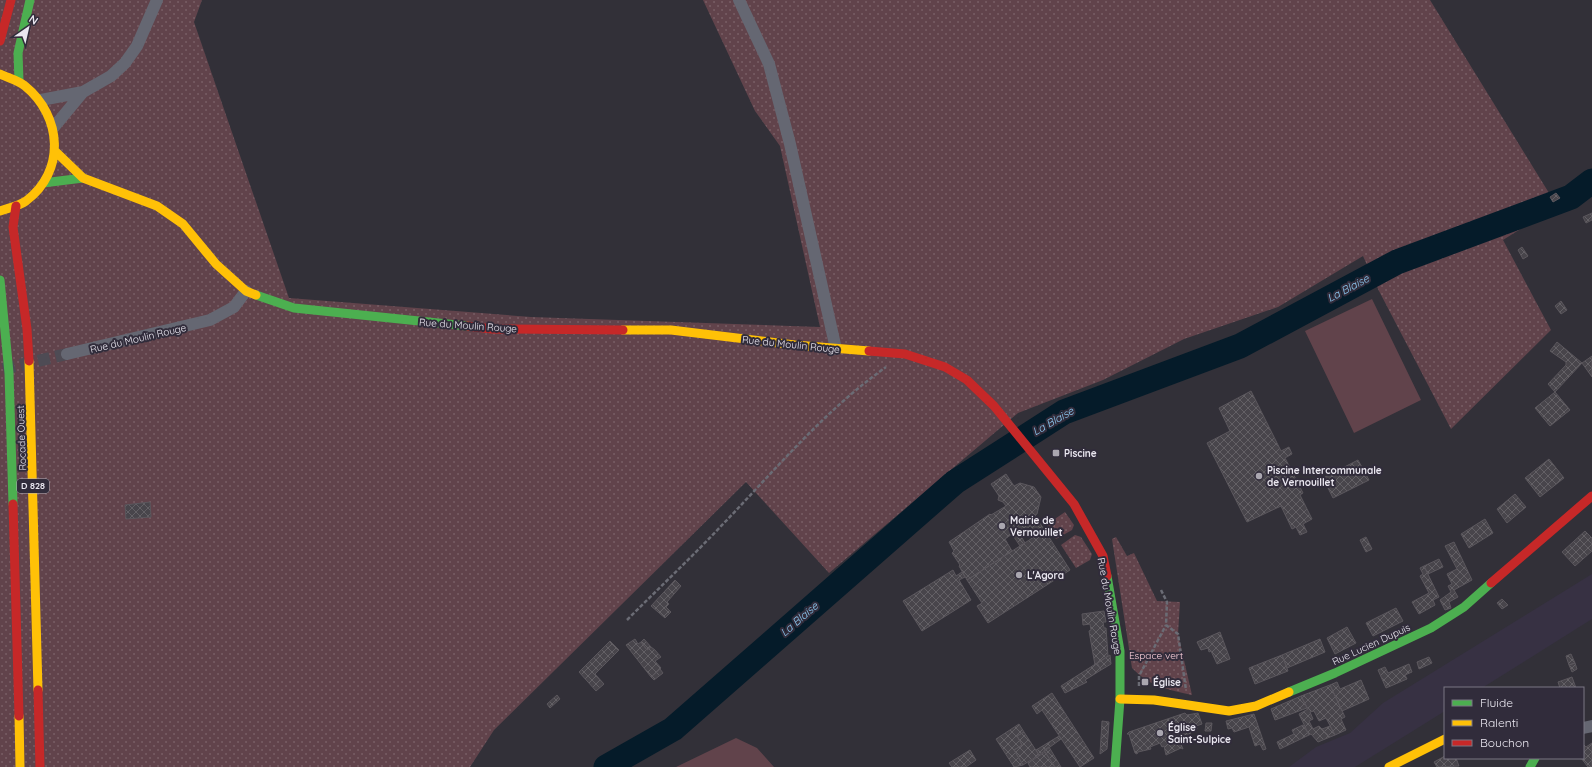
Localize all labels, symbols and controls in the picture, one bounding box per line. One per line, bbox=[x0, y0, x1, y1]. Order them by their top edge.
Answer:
north arrow bbox=[8, 8, 48, 48]
text: N bbox=[26, 12, 41, 28]
water label: La Blaise bbox=[1325, 271, 1372, 305]
street label: Rue du Moulin Rouge bbox=[419, 316, 518, 335]
street label: Rue du Moulin Rouge bbox=[89, 321, 188, 356]
street label: Rue du Moulin Rouge bbox=[741, 333, 841, 356]
water label: La Blaise bbox=[1030, 403, 1077, 438]
street label: Rocade Ouest bbox=[14, 404, 29, 471]
place label: Piscine bbox=[1064, 447, 1097, 460]
marker: Piscine bbox=[1051, 448, 1061, 458]
place label: Piscine Intercommunale de Vernouillet bbox=[1267, 464, 1382, 489]
marker: Piscine Intercommunale de Vernouillet bbox=[1254, 471, 1264, 481]
road number: D 828 bbox=[17, 479, 49, 493]
place label: Mairie de Vernouillet bbox=[1010, 514, 1063, 539]
marker: Mairie de Vernouillet bbox=[997, 521, 1007, 531]
street label: Rue du Moulin Rouge bbox=[1095, 557, 1124, 656]
place label: L'Agora bbox=[1027, 569, 1064, 582]
marker: L'Agora bbox=[1014, 570, 1024, 580]
water label: La Blaise bbox=[777, 598, 821, 639]
street label: Rue Lucien Dupuis bbox=[1330, 621, 1413, 668]
park label: Espace vert bbox=[1129, 649, 1184, 662]
place label: Église bbox=[1153, 676, 1181, 689]
marker: Église bbox=[1140, 677, 1150, 687]
legend bbox=[1444, 687, 1584, 759]
text: Fluide bbox=[1480, 695, 1513, 710]
text: Ralenti bbox=[1480, 715, 1518, 730]
place label: Église Saint-Sulpice bbox=[1168, 721, 1231, 746]
marker: Église Saint-Sulpice bbox=[1155, 728, 1165, 738]
text: Bouchon bbox=[1480, 735, 1529, 750]

